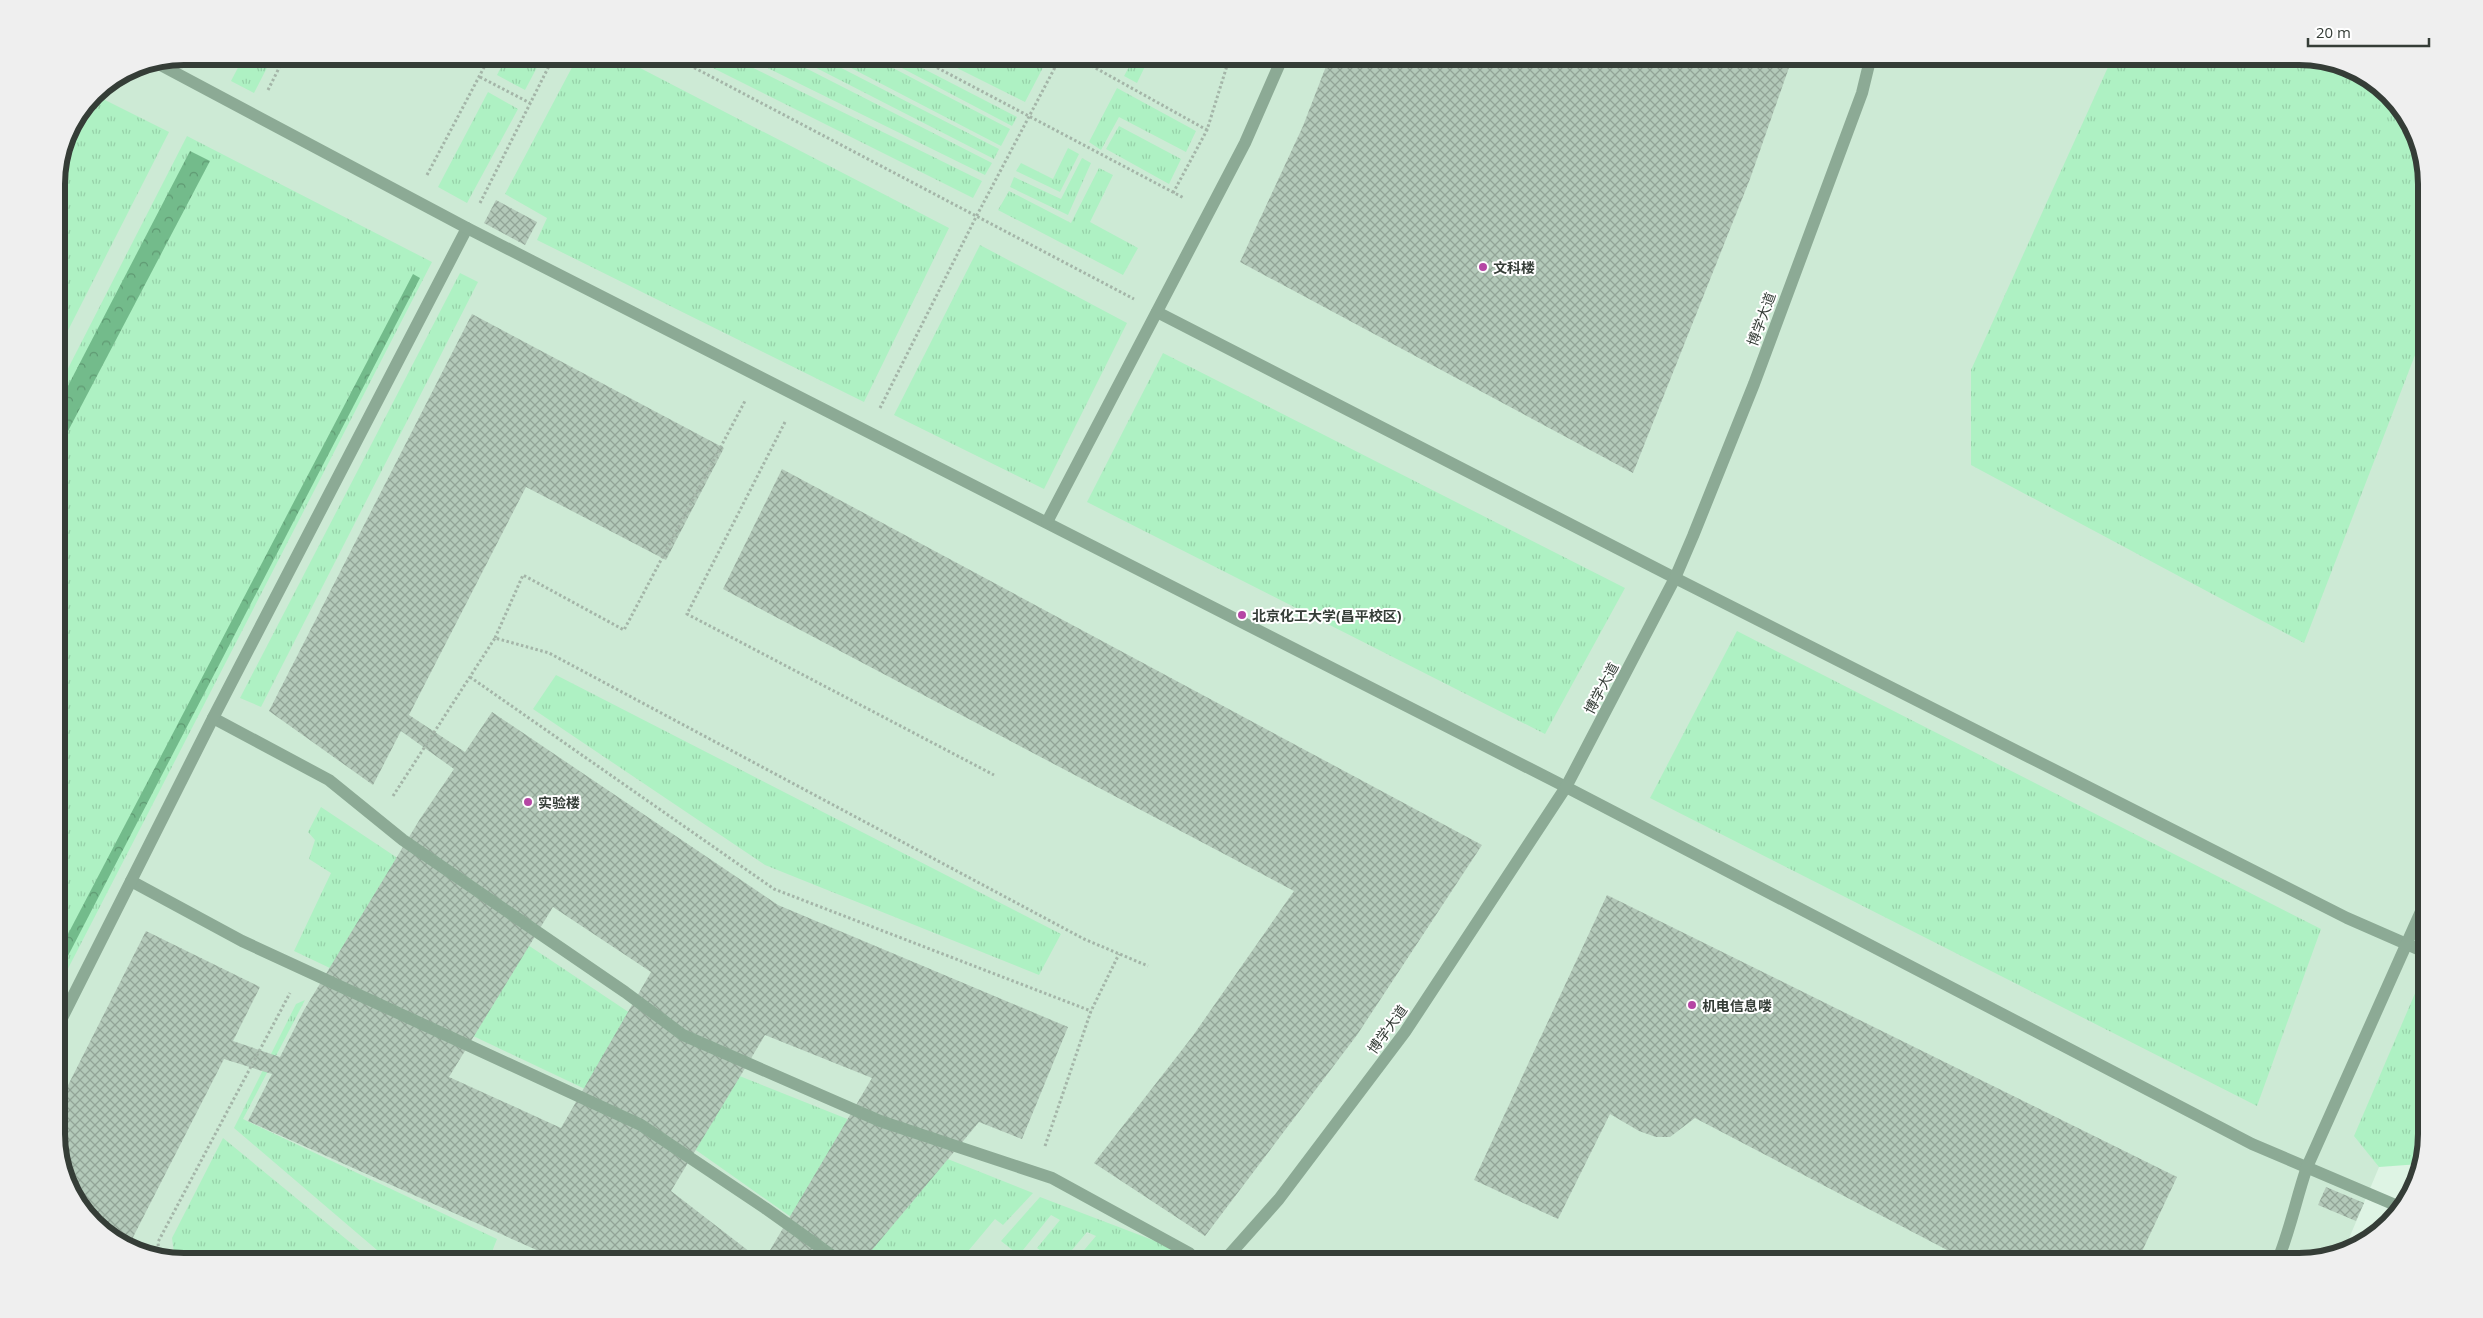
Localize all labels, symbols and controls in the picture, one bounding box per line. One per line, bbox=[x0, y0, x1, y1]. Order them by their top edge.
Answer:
scale bar bbox=[2308, 15, 2429, 47]
text: 20 m bbox=[2316, 22, 2351, 42]
place label: 文科楼 bbox=[1493, 258, 1535, 277]
marker: 文科楼 bbox=[1477, 261, 1489, 273]
street label: 博学大道 bbox=[1742, 289, 1780, 349]
place label: 北京化工大学(昌平校区) bbox=[1252, 606, 1402, 625]
marker: 北京化工大学(昌平校区) bbox=[1236, 609, 1248, 621]
street label: 博学大道 bbox=[1579, 659, 1623, 717]
place label: 实验楼 bbox=[538, 793, 580, 812]
marker: 实验楼 bbox=[522, 796, 534, 808]
place label: 机电信息喽 bbox=[1702, 996, 1772, 1015]
marker: 机电信息喽 bbox=[1686, 999, 1698, 1011]
street label: 博学大道 bbox=[1363, 1001, 1411, 1057]

